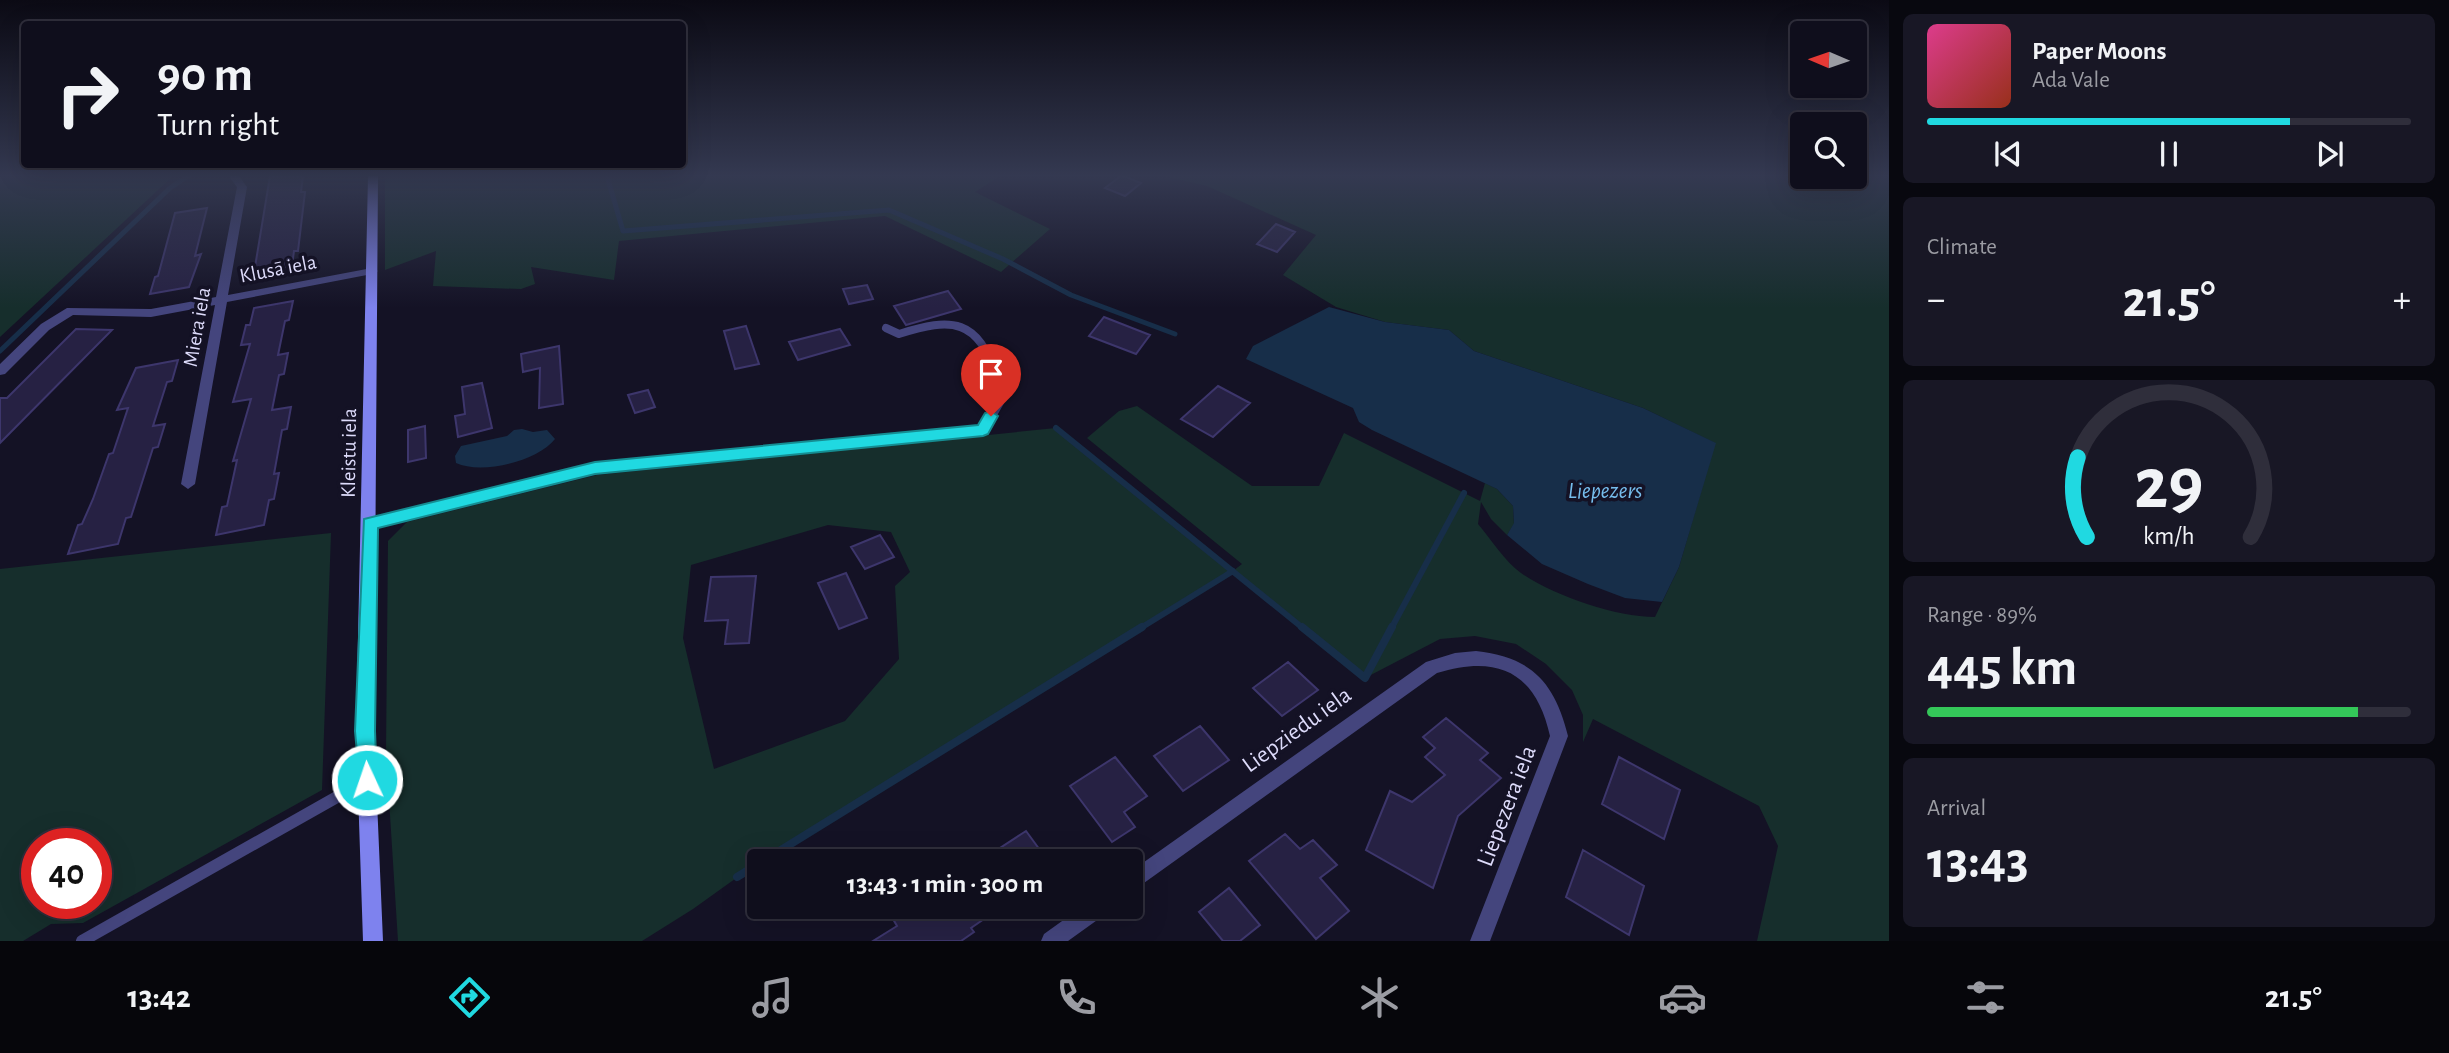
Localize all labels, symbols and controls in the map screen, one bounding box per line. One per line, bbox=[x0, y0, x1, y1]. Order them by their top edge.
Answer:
north arrow bbox=[1790, 21, 1867, 98]
map controls bbox=[1790, 21, 1867, 189]
text: Paper Moons bbox=[2032, 38, 2167, 64]
icon: right bbox=[42, 49, 133, 140]
text: 90 m bbox=[157, 51, 253, 100]
text: Ada Vale bbox=[2032, 69, 2110, 92]
text: Turn right bbox=[157, 109, 279, 141]
button: search bbox=[1790, 112, 1867, 189]
icon: previous bbox=[1989, 135, 2027, 173]
icon: pause bbox=[2150, 135, 2188, 173]
icon: next bbox=[2311, 135, 2349, 173]
text: Climate bbox=[1927, 236, 1997, 259]
street label: Klusā iela bbox=[238, 251, 319, 287]
text: 21.5° bbox=[2123, 274, 2215, 326]
text: − bbox=[1927, 281, 1945, 319]
text: + bbox=[2393, 281, 2411, 319]
street label: Miera iela bbox=[180, 285, 214, 369]
pin bbox=[961, 344, 1021, 416]
icon: arrive bbox=[972, 355, 1010, 393]
street label: Kleistu iela bbox=[338, 408, 360, 498]
text: 29 bbox=[2134, 449, 2204, 522]
water label: Liepezers bbox=[1568, 480, 1642, 503]
text: km/h bbox=[2143, 523, 2195, 548]
text: Range · 89% bbox=[1927, 604, 2037, 627]
text: 445 km bbox=[1927, 642, 2077, 694]
street label: Liepziedu iela bbox=[1238, 683, 1356, 777]
street label: Liepezera iela bbox=[1473, 742, 1541, 870]
position arrow bbox=[330, 743, 404, 817]
text: Arrival bbox=[1927, 797, 1986, 820]
speed limit sign: 40 bbox=[21, 828, 112, 919]
text: 13:43 bbox=[1927, 835, 2029, 887]
text: 13:43 · 1 min · 300 m bbox=[847, 871, 1043, 897]
icon: directions bbox=[445, 973, 494, 1022]
icon: music bbox=[748, 973, 797, 1022]
icon: phone bbox=[1052, 973, 1101, 1022]
icon: climate bbox=[1355, 973, 1404, 1022]
icon: car bbox=[1658, 973, 1707, 1022]
icon: filters bbox=[1961, 973, 2010, 1022]
text: 13:42 bbox=[127, 981, 191, 1013]
text: 21.5° bbox=[2265, 981, 2322, 1013]

